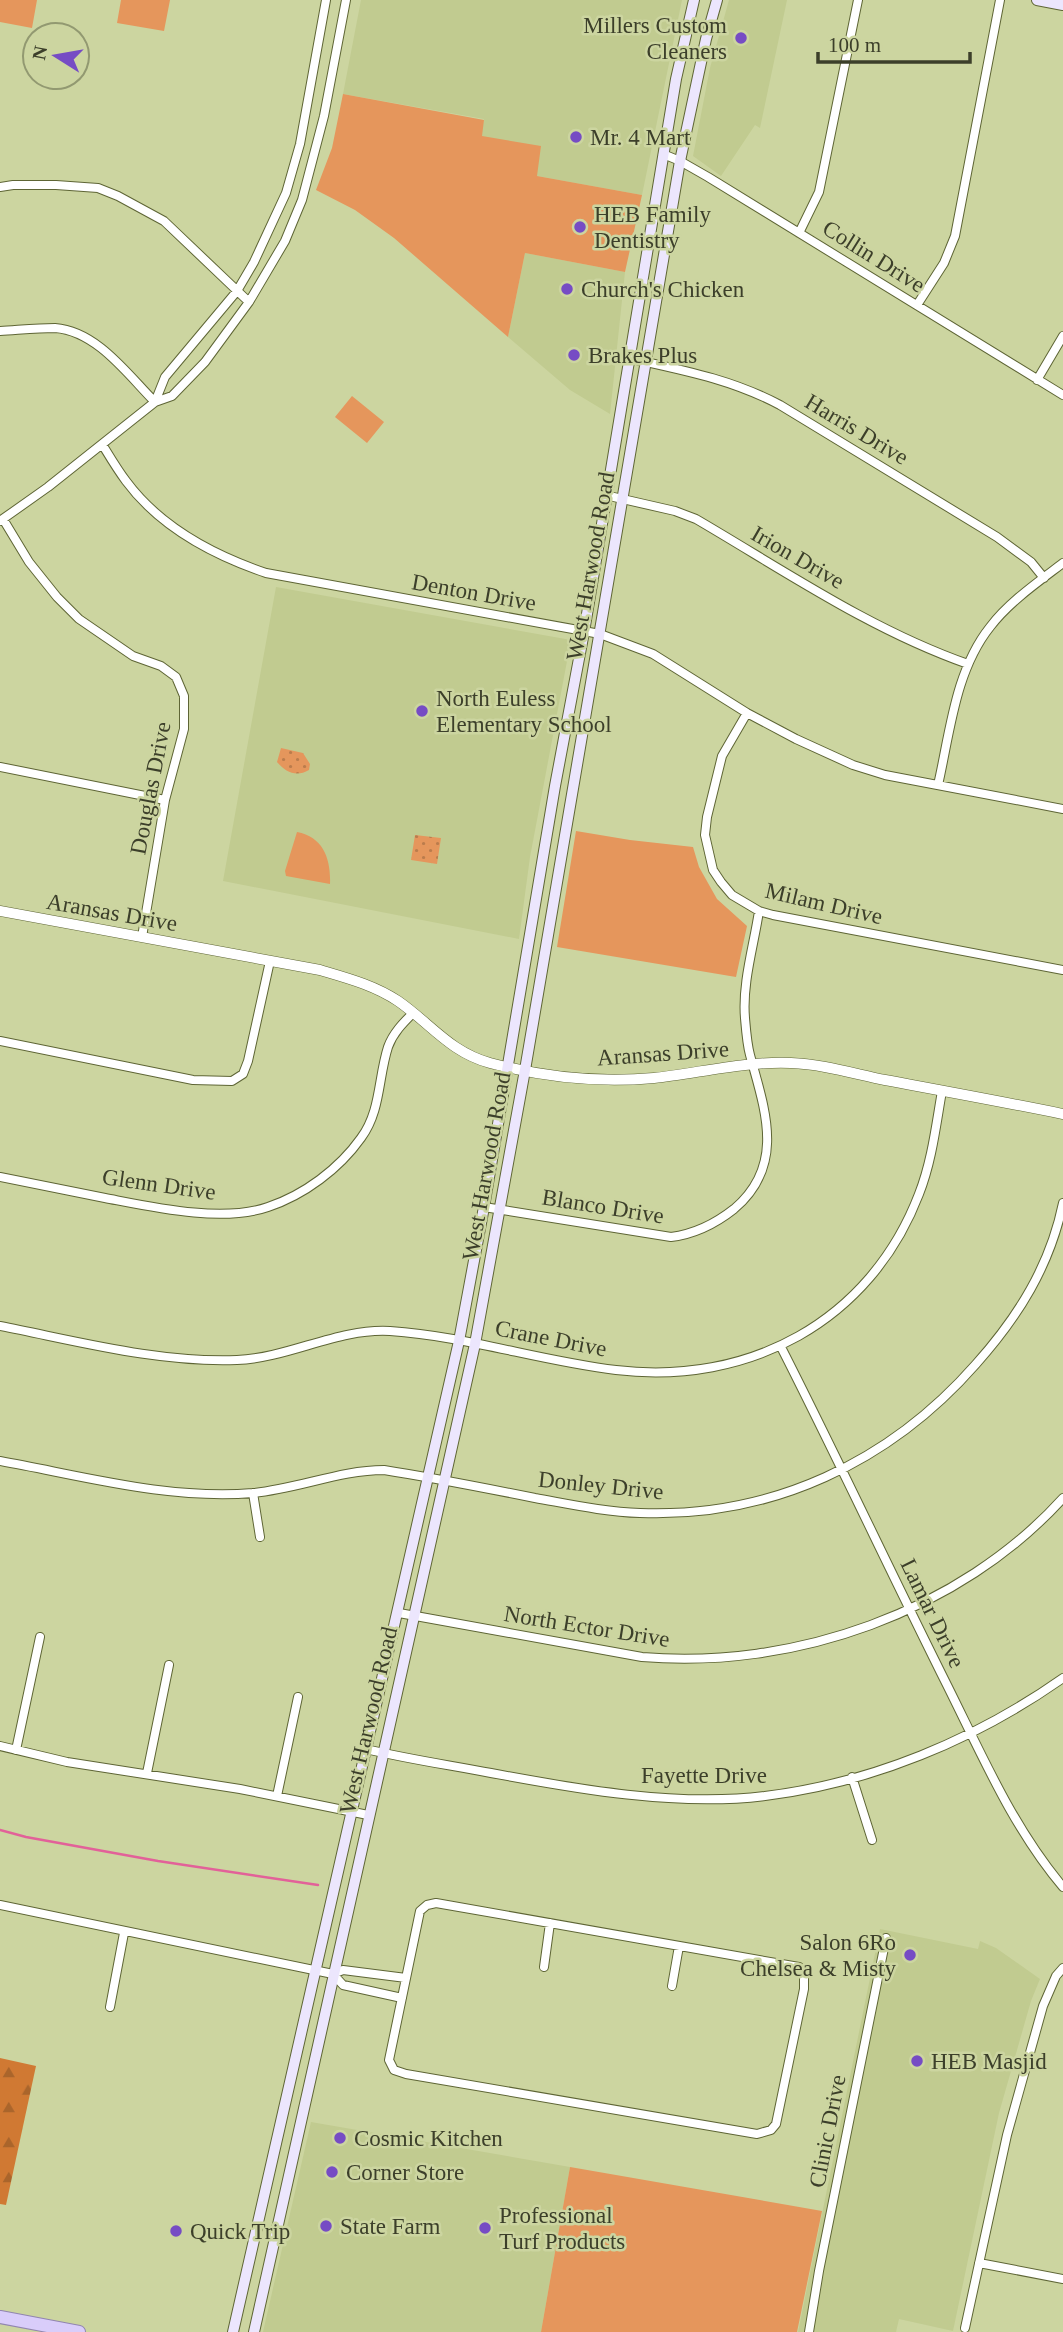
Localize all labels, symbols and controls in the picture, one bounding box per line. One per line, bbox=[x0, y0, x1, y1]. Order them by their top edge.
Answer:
place label: Millers Custom Cleaners bbox=[583, 13, 727, 64]
north arrow bbox=[21, 21, 91, 91]
scale bar bbox=[818, 21, 970, 65]
marker: Millers Custom Cleaners bbox=[733, 30, 749, 46]
text: 100 m bbox=[828, 33, 881, 57]
text: N bbox=[28, 44, 51, 62]
place label: Mr. 4 Mart bbox=[590, 125, 691, 150]
marker: Mr. 4 Mart bbox=[568, 129, 584, 145]
place label: HEB Family Dentistry bbox=[594, 202, 711, 253]
street label: Collin Drive bbox=[818, 215, 929, 298]
marker: HEB Family Dentistry bbox=[572, 219, 588, 235]
place label: Church's Chicken bbox=[581, 277, 745, 302]
marker: Church's Chicken bbox=[559, 281, 575, 297]
place label: Brakes Plus bbox=[588, 343, 697, 368]
marker: Brakes Plus bbox=[566, 347, 582, 363]
street label: Harris Drive bbox=[801, 389, 913, 470]
street label: West Harwood Road bbox=[562, 469, 619, 662]
street label: Irion Drive bbox=[747, 521, 849, 594]
street label: Denton Drive bbox=[410, 569, 538, 616]
place label: North Euless Elementary School bbox=[436, 686, 612, 737]
marker: North Euless Elementary School bbox=[414, 703, 430, 719]
street label: Douglas Drive bbox=[125, 720, 176, 857]
street label: Milam Drive bbox=[763, 878, 885, 929]
street label: Aransas Drive bbox=[45, 889, 179, 936]
street label: Aransas Drive bbox=[596, 1036, 730, 1071]
street label: West Harwood Road bbox=[458, 1069, 515, 1262]
street label: Glenn Drive bbox=[101, 1164, 217, 1205]
street label: Blanco Drive bbox=[540, 1185, 666, 1228]
street label: Crane Drive bbox=[493, 1315, 609, 1362]
street label: Donley Drive bbox=[537, 1466, 665, 1505]
street label: Lamar Drive bbox=[895, 1555, 970, 1672]
street label: North Ector Drive bbox=[502, 1601, 672, 1652]
street label: West Harwood Road bbox=[335, 1624, 402, 1816]
street label: Fayette Drive bbox=[641, 1763, 767, 1788]
place label: Salon 6Ro Chelsea & Misty bbox=[740, 1930, 896, 1981]
marker: Salon 6Ro Chelsea & Misty bbox=[902, 1947, 918, 1963]
place label: HEB Masjid bbox=[931, 2049, 1047, 2074]
marker: HEB Masjid bbox=[909, 2053, 925, 2069]
street label: Clinic Drive bbox=[804, 2073, 851, 2190]
place label: Cosmic Kitchen bbox=[354, 2126, 503, 2151]
marker: Cosmic Kitchen bbox=[332, 2130, 348, 2146]
place label: Corner Store bbox=[346, 2160, 464, 2185]
marker: Corner Store bbox=[324, 2164, 340, 2180]
place label: Professional Turf Products bbox=[499, 2203, 625, 2254]
place label: State Farm bbox=[340, 2214, 440, 2239]
marker: State Farm bbox=[318, 2218, 334, 2234]
place label: Quick Trip bbox=[190, 2219, 290, 2244]
marker: Professional Turf Products bbox=[477, 2220, 493, 2236]
marker: Quick Trip bbox=[168, 2223, 184, 2239]

